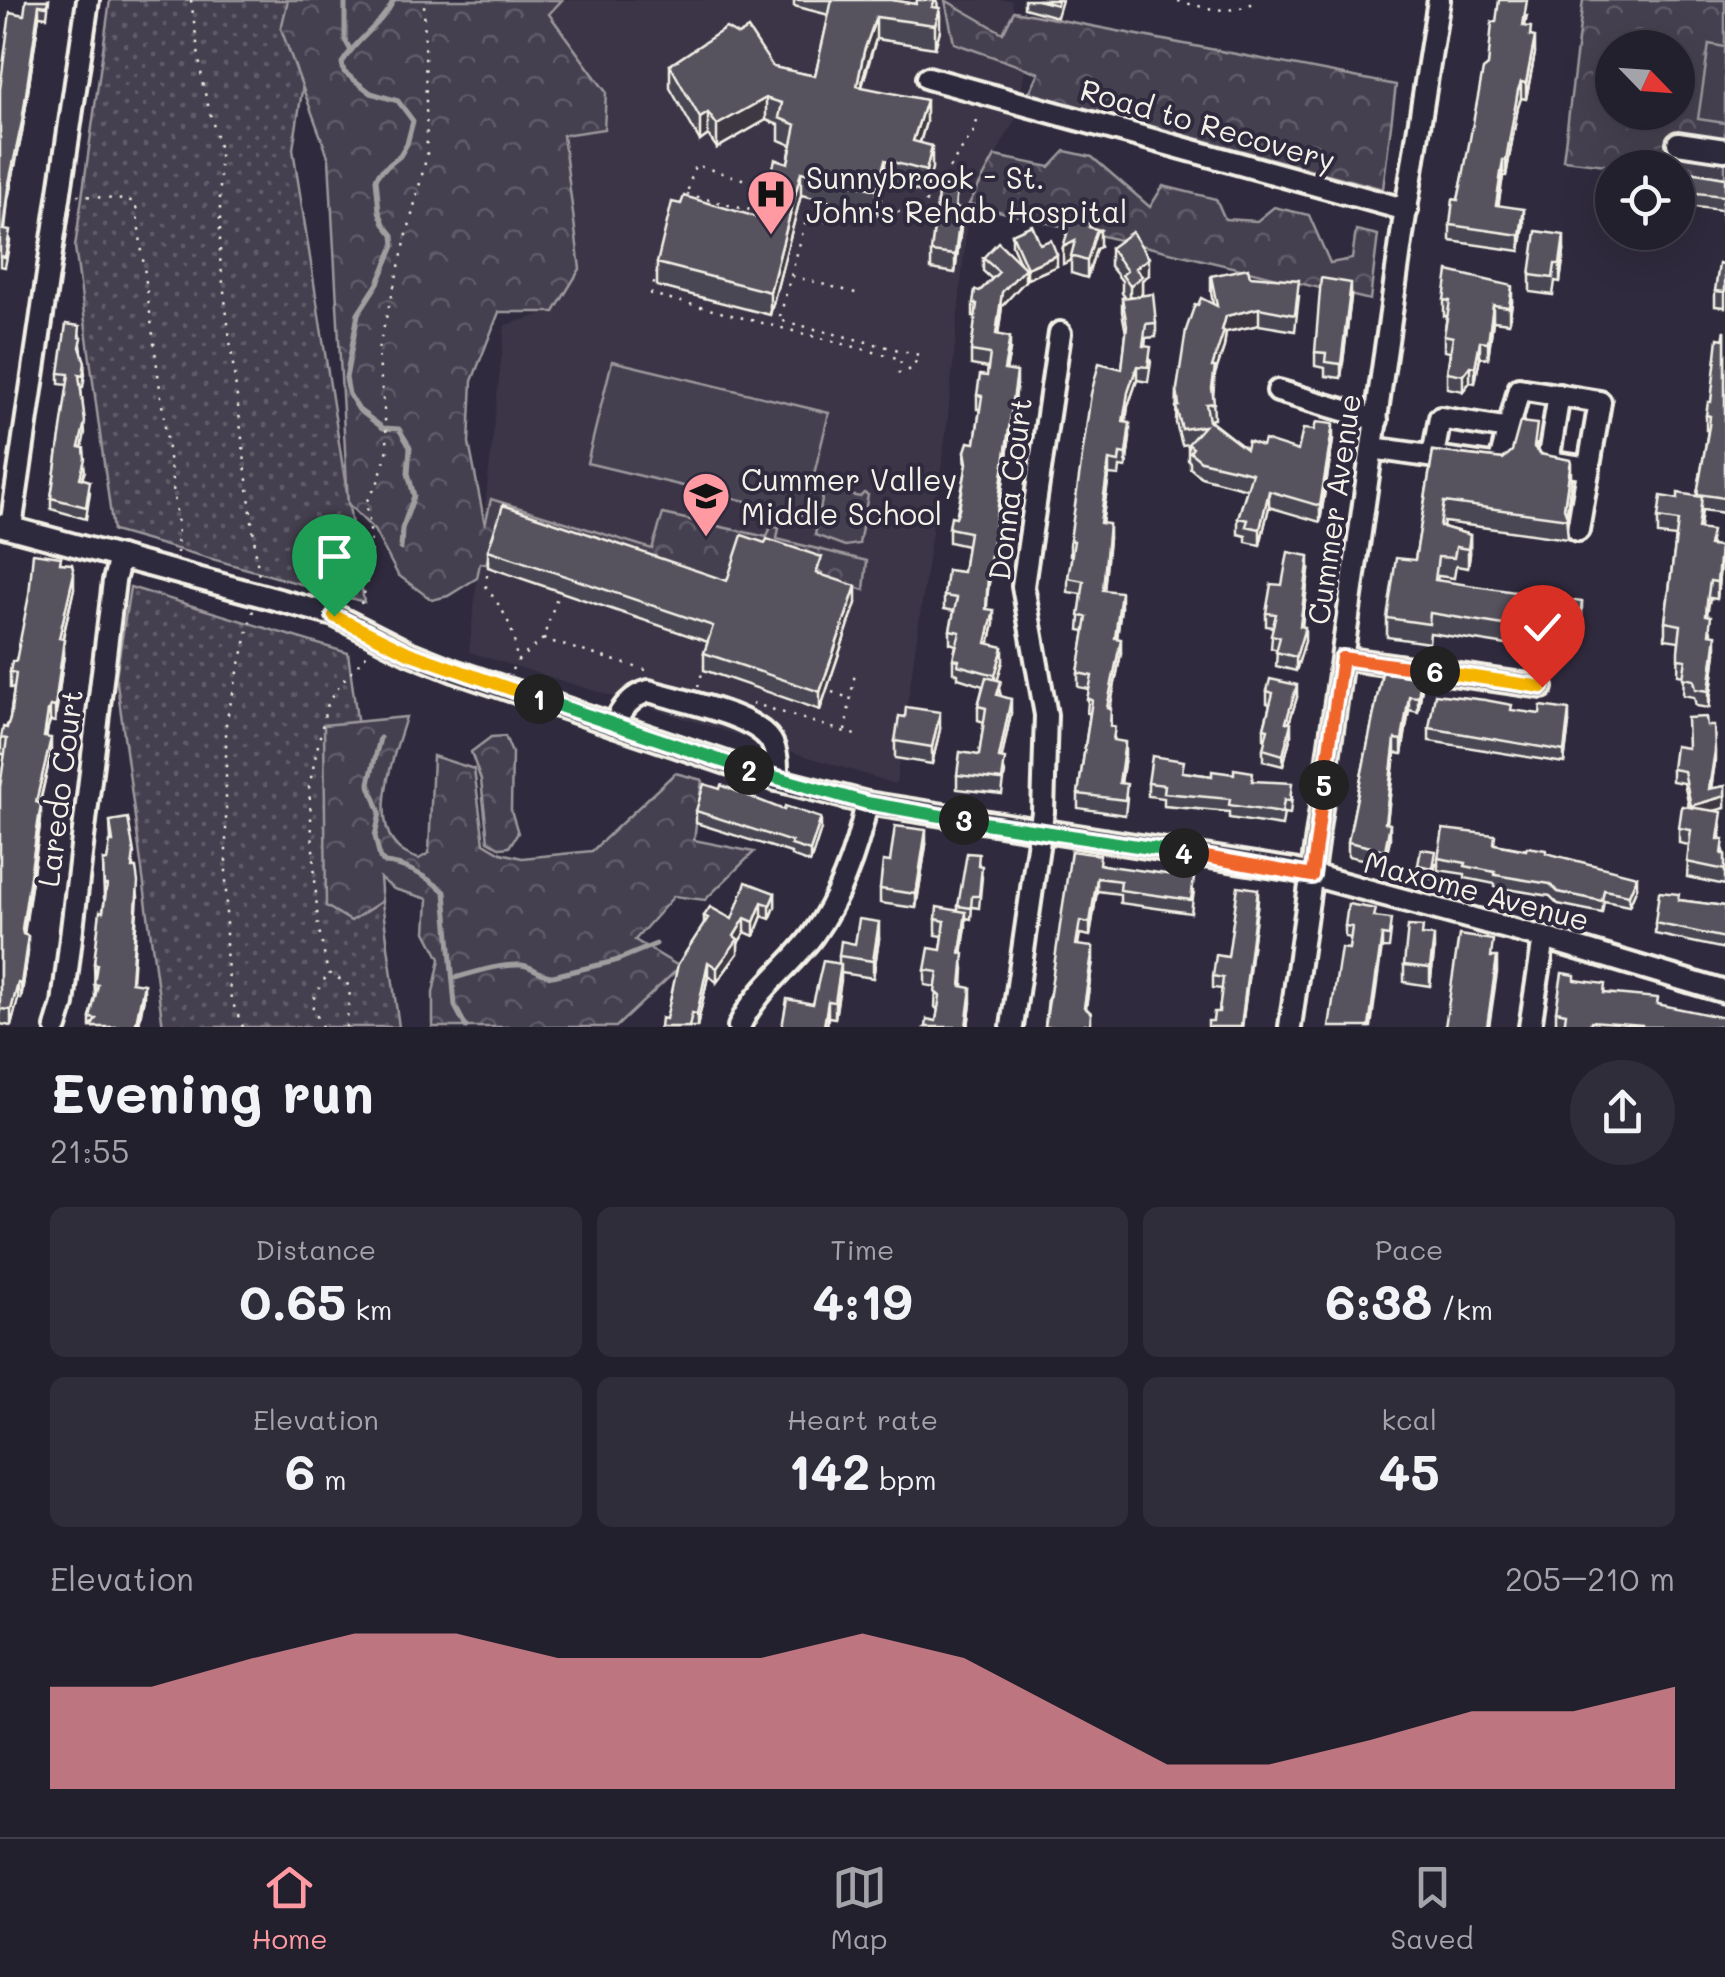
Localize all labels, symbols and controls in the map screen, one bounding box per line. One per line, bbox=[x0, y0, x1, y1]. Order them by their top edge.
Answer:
north arrow bbox=[1595, 30, 1695, 130]
map controls bbox=[1595, 30, 1695, 250]
street label: Road to Recovery bbox=[1076, 68, 1340, 180]
button: locate bbox=[1595, 150, 1695, 250]
place label: Sunnybrook - St. John's Rehab Hospital bbox=[806, 157, 1128, 231]
hospital icon: Sunnybrook - St. John's Rehab Hospital bbox=[745, 168, 797, 236]
street label: Cummer Avenue bbox=[1297, 391, 1369, 627]
street label: Donna Court bbox=[978, 395, 1040, 583]
place label: Cummer Valley Middle School bbox=[741, 459, 957, 533]
school or university icon: Cummer Valley Middle School bbox=[680, 470, 732, 538]
pin bbox=[292, 514, 377, 617]
icon: arrive bbox=[307, 529, 362, 584]
pin bbox=[1500, 585, 1585, 688]
icon: check bbox=[1515, 600, 1570, 655]
pin: 6 bbox=[1410, 646, 1460, 696]
text: 6 bbox=[1427, 653, 1443, 689]
pin: 1 bbox=[514, 674, 564, 724]
text: 1 bbox=[533, 681, 545, 717]
street label: Laredo Court bbox=[27, 687, 91, 889]
pin: 2 bbox=[724, 745, 774, 795]
text: 2 bbox=[741, 752, 757, 788]
pin: 5 bbox=[1299, 760, 1349, 810]
text: 5 bbox=[1316, 767, 1332, 803]
pin: 3 bbox=[939, 795, 989, 845]
text: 3 bbox=[956, 802, 972, 838]
pin: 4 bbox=[1159, 828, 1209, 878]
text: 4 bbox=[1175, 835, 1193, 871]
street label: Maxome Avenue bbox=[1360, 841, 1594, 939]
text: Evening run bbox=[50, 1055, 374, 1127]
button: share bbox=[1570, 1060, 1675, 1165]
text: 21:55 bbox=[50, 1129, 129, 1171]
text: Distance bbox=[256, 1231, 376, 1267]
text: Time bbox=[831, 1231, 894, 1267]
text: Pace bbox=[1375, 1231, 1443, 1267]
text: 0.65 bbox=[239, 1267, 346, 1333]
text: 4:19 bbox=[813, 1267, 912, 1333]
text: 6:38 bbox=[1325, 1267, 1432, 1333]
text: km bbox=[346, 1291, 392, 1327]
text: /km bbox=[1432, 1291, 1493, 1327]
text: Elevation bbox=[253, 1401, 379, 1437]
text: Heart rate bbox=[787, 1401, 938, 1437]
text: kcal bbox=[1381, 1401, 1437, 1437]
text: 6 bbox=[285, 1437, 315, 1503]
text: 142 bbox=[788, 1437, 870, 1503]
text: 45 bbox=[1379, 1437, 1440, 1503]
text: m bbox=[315, 1461, 347, 1497]
text: bpm bbox=[870, 1461, 937, 1497]
text: Elevation bbox=[50, 1557, 194, 1599]
text: 205–210 m bbox=[1505, 1557, 1675, 1599]
tab: Home bbox=[251, 1860, 328, 1956]
tab: Map bbox=[831, 1860, 888, 1956]
tab: Saved bbox=[1390, 1860, 1474, 1956]

